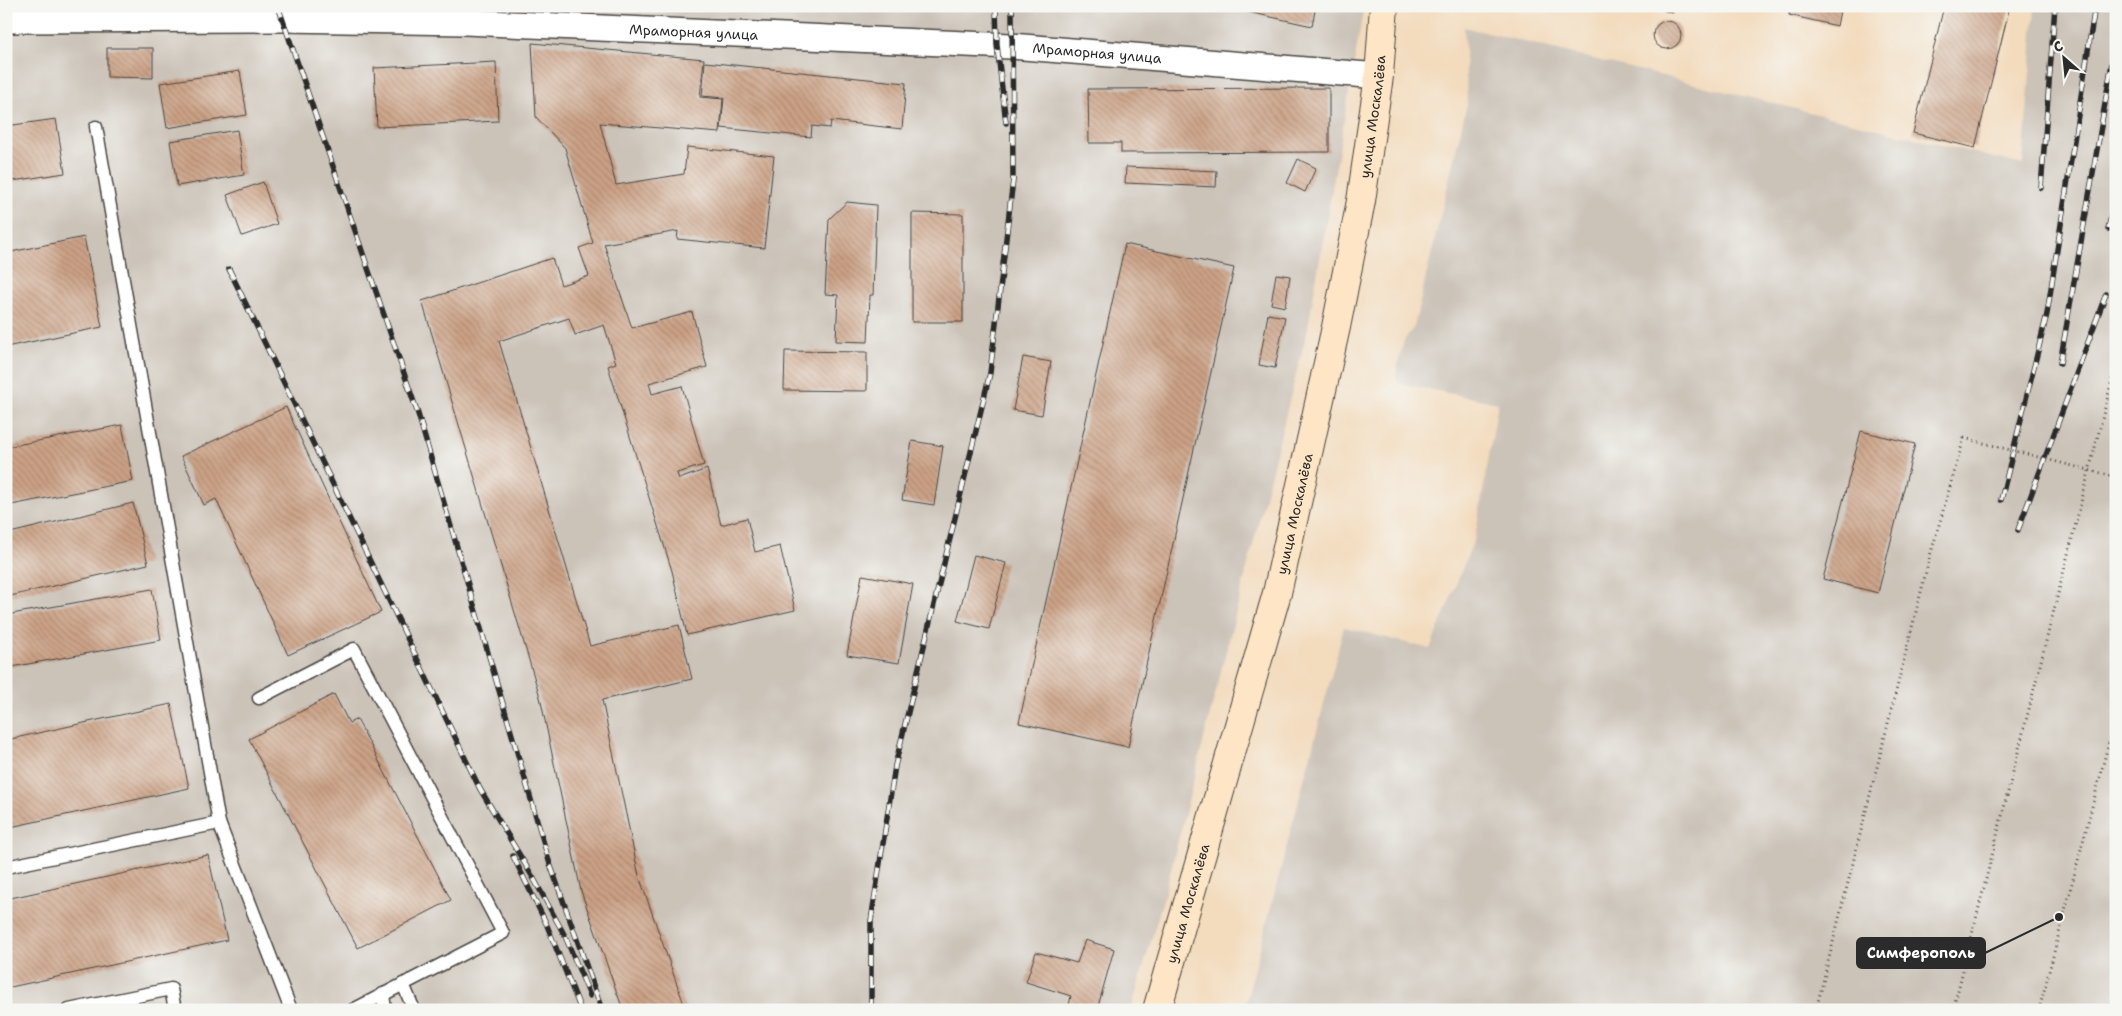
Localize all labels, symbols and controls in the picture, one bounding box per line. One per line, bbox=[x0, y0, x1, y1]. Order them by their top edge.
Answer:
street label: Мраморная улица bbox=[629, 20, 759, 44]
north arrow bbox=[2040, 32, 2090, 82]
text: С bbox=[2050, 36, 2066, 56]
street label: Мраморная улица bbox=[1032, 39, 1163, 67]
street label: улица Москалёва bbox=[1355, 54, 1389, 179]
street label: улица Москалёва bbox=[1272, 451, 1317, 576]
street label: улица Москалёва bbox=[1162, 841, 1214, 965]
callout: Симферополь bbox=[1857, 938, 1985, 968]
text: Симферополь bbox=[1867, 943, 1975, 963]

